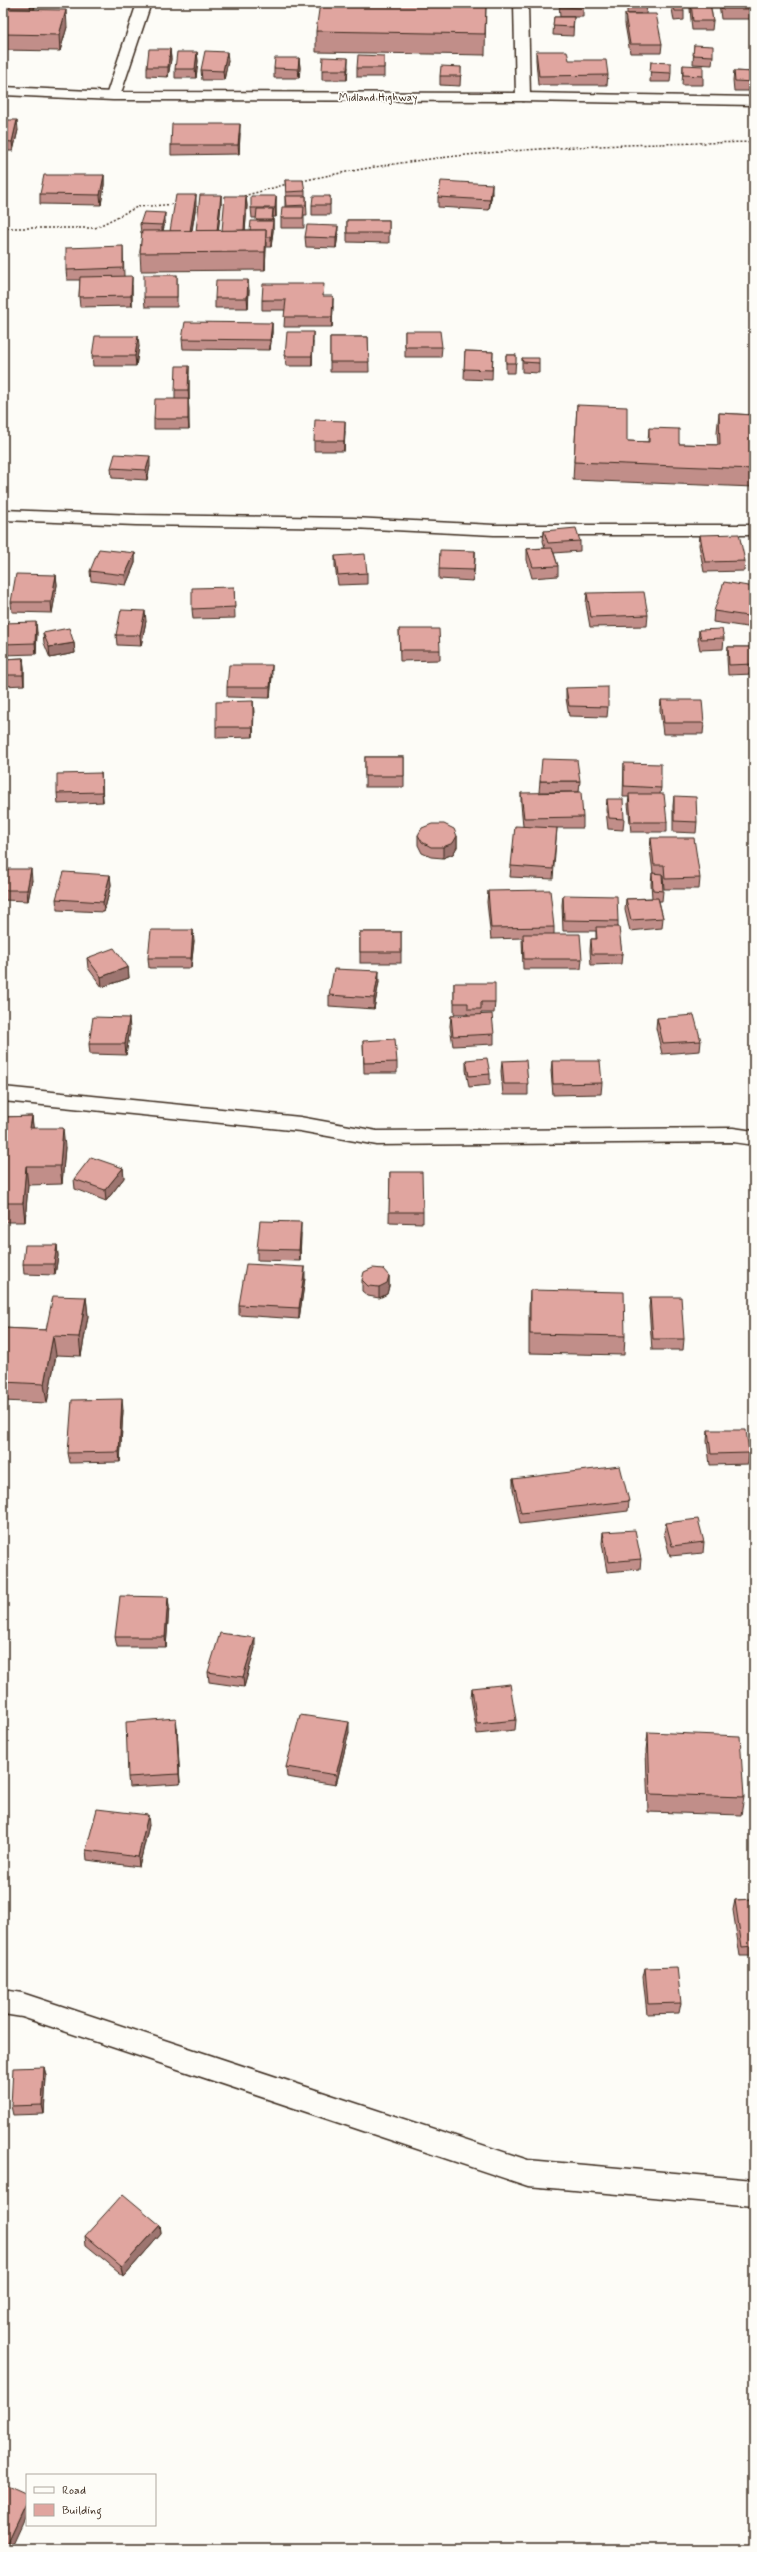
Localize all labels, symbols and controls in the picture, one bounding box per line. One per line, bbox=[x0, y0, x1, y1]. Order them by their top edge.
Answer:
street label: Midland Highway bbox=[339, 91, 417, 105]
legend bbox=[26, 2474, 156, 2526]
text: Road bbox=[62, 2483, 86, 2499]
text: Building bbox=[62, 2503, 102, 2520]

